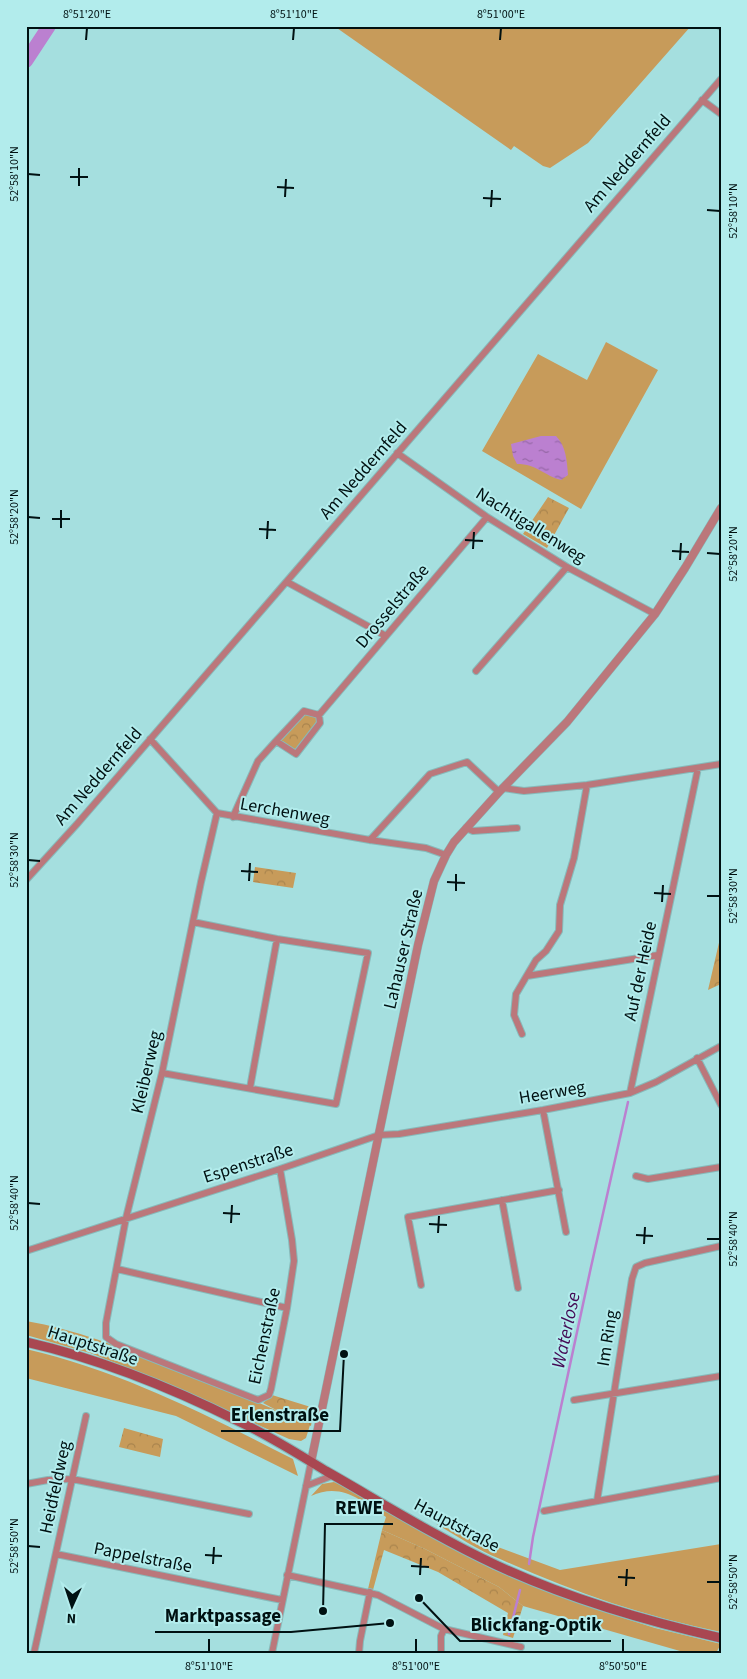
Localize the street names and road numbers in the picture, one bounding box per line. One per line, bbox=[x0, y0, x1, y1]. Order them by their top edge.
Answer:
street label: Am Neddernfeld bbox=[578, 109, 677, 218]
street label: Am Neddernfeld bbox=[314, 416, 413, 525]
street label: Nachtigallenweg bbox=[471, 482, 591, 569]
street label: Drosselstraße bbox=[350, 559, 435, 654]
street label: Am Neddernfeld bbox=[49, 722, 148, 831]
street label: Lerchenweg bbox=[238, 791, 332, 832]
street label: Lahauser Straße bbox=[378, 887, 429, 1011]
street label: Auf der Heide bbox=[618, 919, 663, 1023]
street label: Kleiberweg bbox=[125, 1028, 168, 1116]
street label: Heerweg bbox=[517, 1074, 587, 1111]
street label: Espenstraße bbox=[200, 1137, 296, 1190]
street label: Eichenstraße bbox=[242, 1285, 287, 1387]
street label: Im Ring bbox=[591, 1308, 624, 1368]
street label: Hauptstraße bbox=[44, 1319, 141, 1372]
street label: Heidfeldweg bbox=[33, 1438, 78, 1536]
street label: Hauptstraße bbox=[410, 1492, 504, 1558]
street label: Pappelstraße bbox=[92, 1536, 194, 1579]

